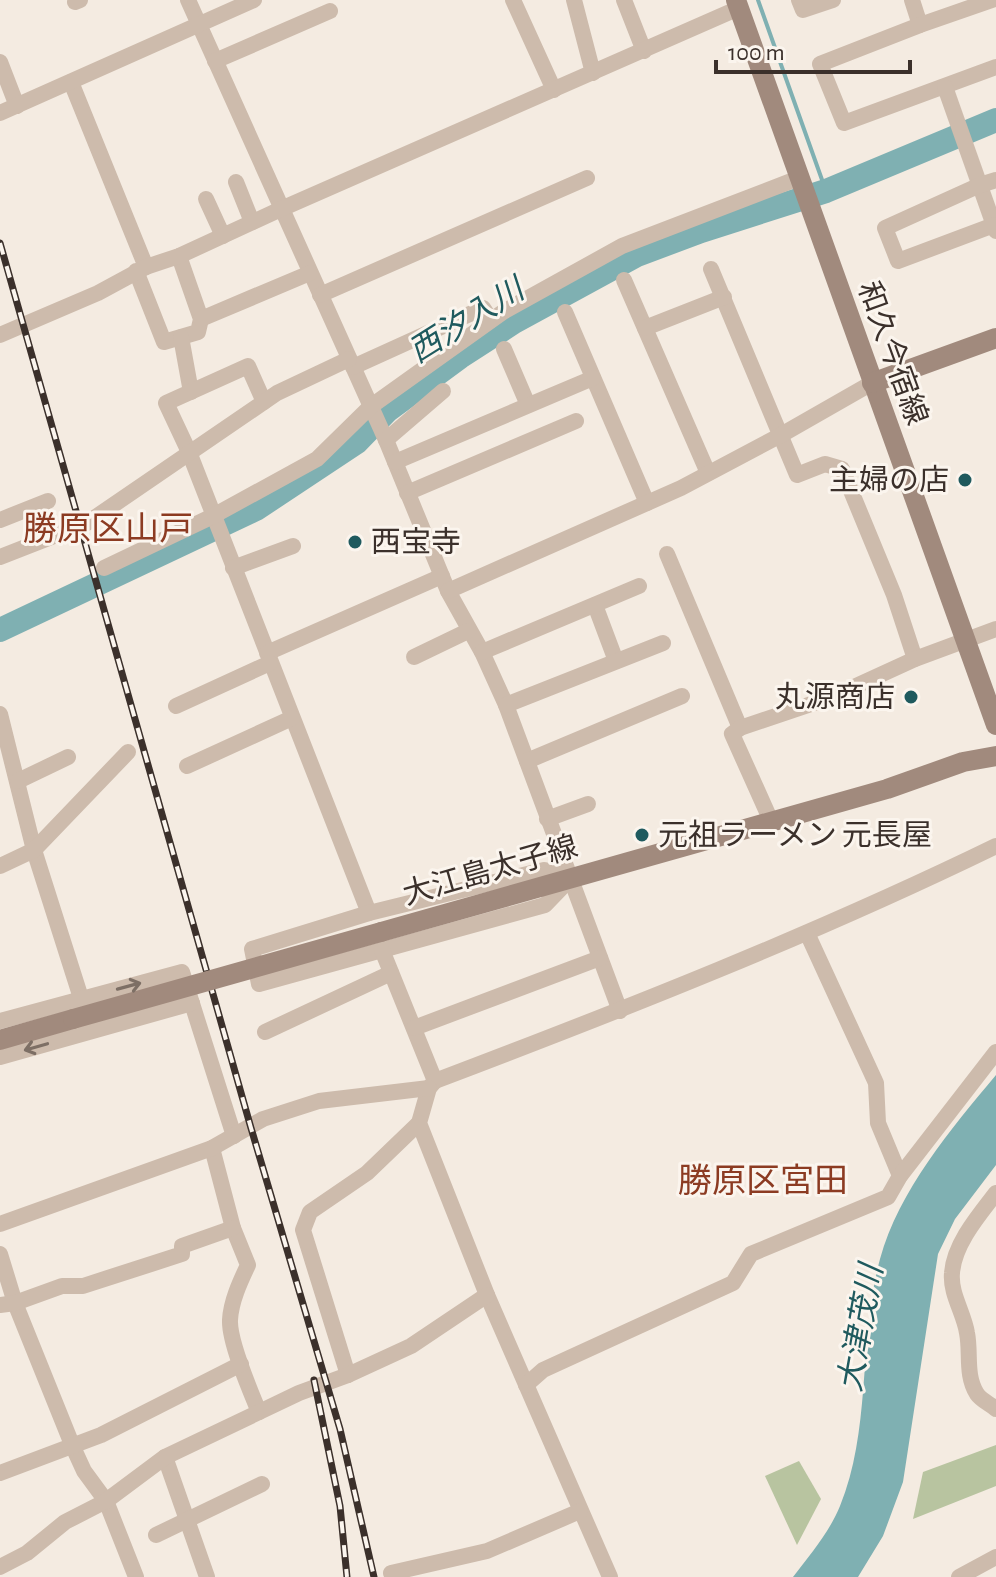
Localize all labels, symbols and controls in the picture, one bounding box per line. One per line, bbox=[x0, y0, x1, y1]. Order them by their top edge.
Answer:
scale bar bbox=[716, 24, 910, 74]
text: 100 m bbox=[728, 41, 785, 65]
water label: 西汐入川 bbox=[403, 271, 532, 368]
street label: 和久今宿線 bbox=[852, 277, 934, 429]
place label: 主婦の店 bbox=[829, 464, 949, 496]
marker: 主婦の店 bbox=[956, 471, 974, 489]
district label: 勝原区山戸 bbox=[23, 511, 193, 547]
place label: 西宝寺 bbox=[371, 526, 461, 558]
marker: 西宝寺 bbox=[346, 533, 364, 551]
place label: 丸源商店 bbox=[775, 681, 895, 713]
marker: 丸源商店 bbox=[902, 688, 920, 706]
place label: 元祖ラーメン 元長屋 bbox=[658, 819, 932, 851]
marker: 元祖ラーメン 元長屋 bbox=[633, 826, 651, 844]
street label: 大江島太子線 bbox=[399, 830, 581, 910]
one-way arrow bbox=[116, 977, 142, 992]
one-way arrow bbox=[24, 1040, 50, 1055]
district label: 勝原区宮田 bbox=[678, 1163, 848, 1199]
water label: 大津茂川 bbox=[833, 1259, 888, 1394]

